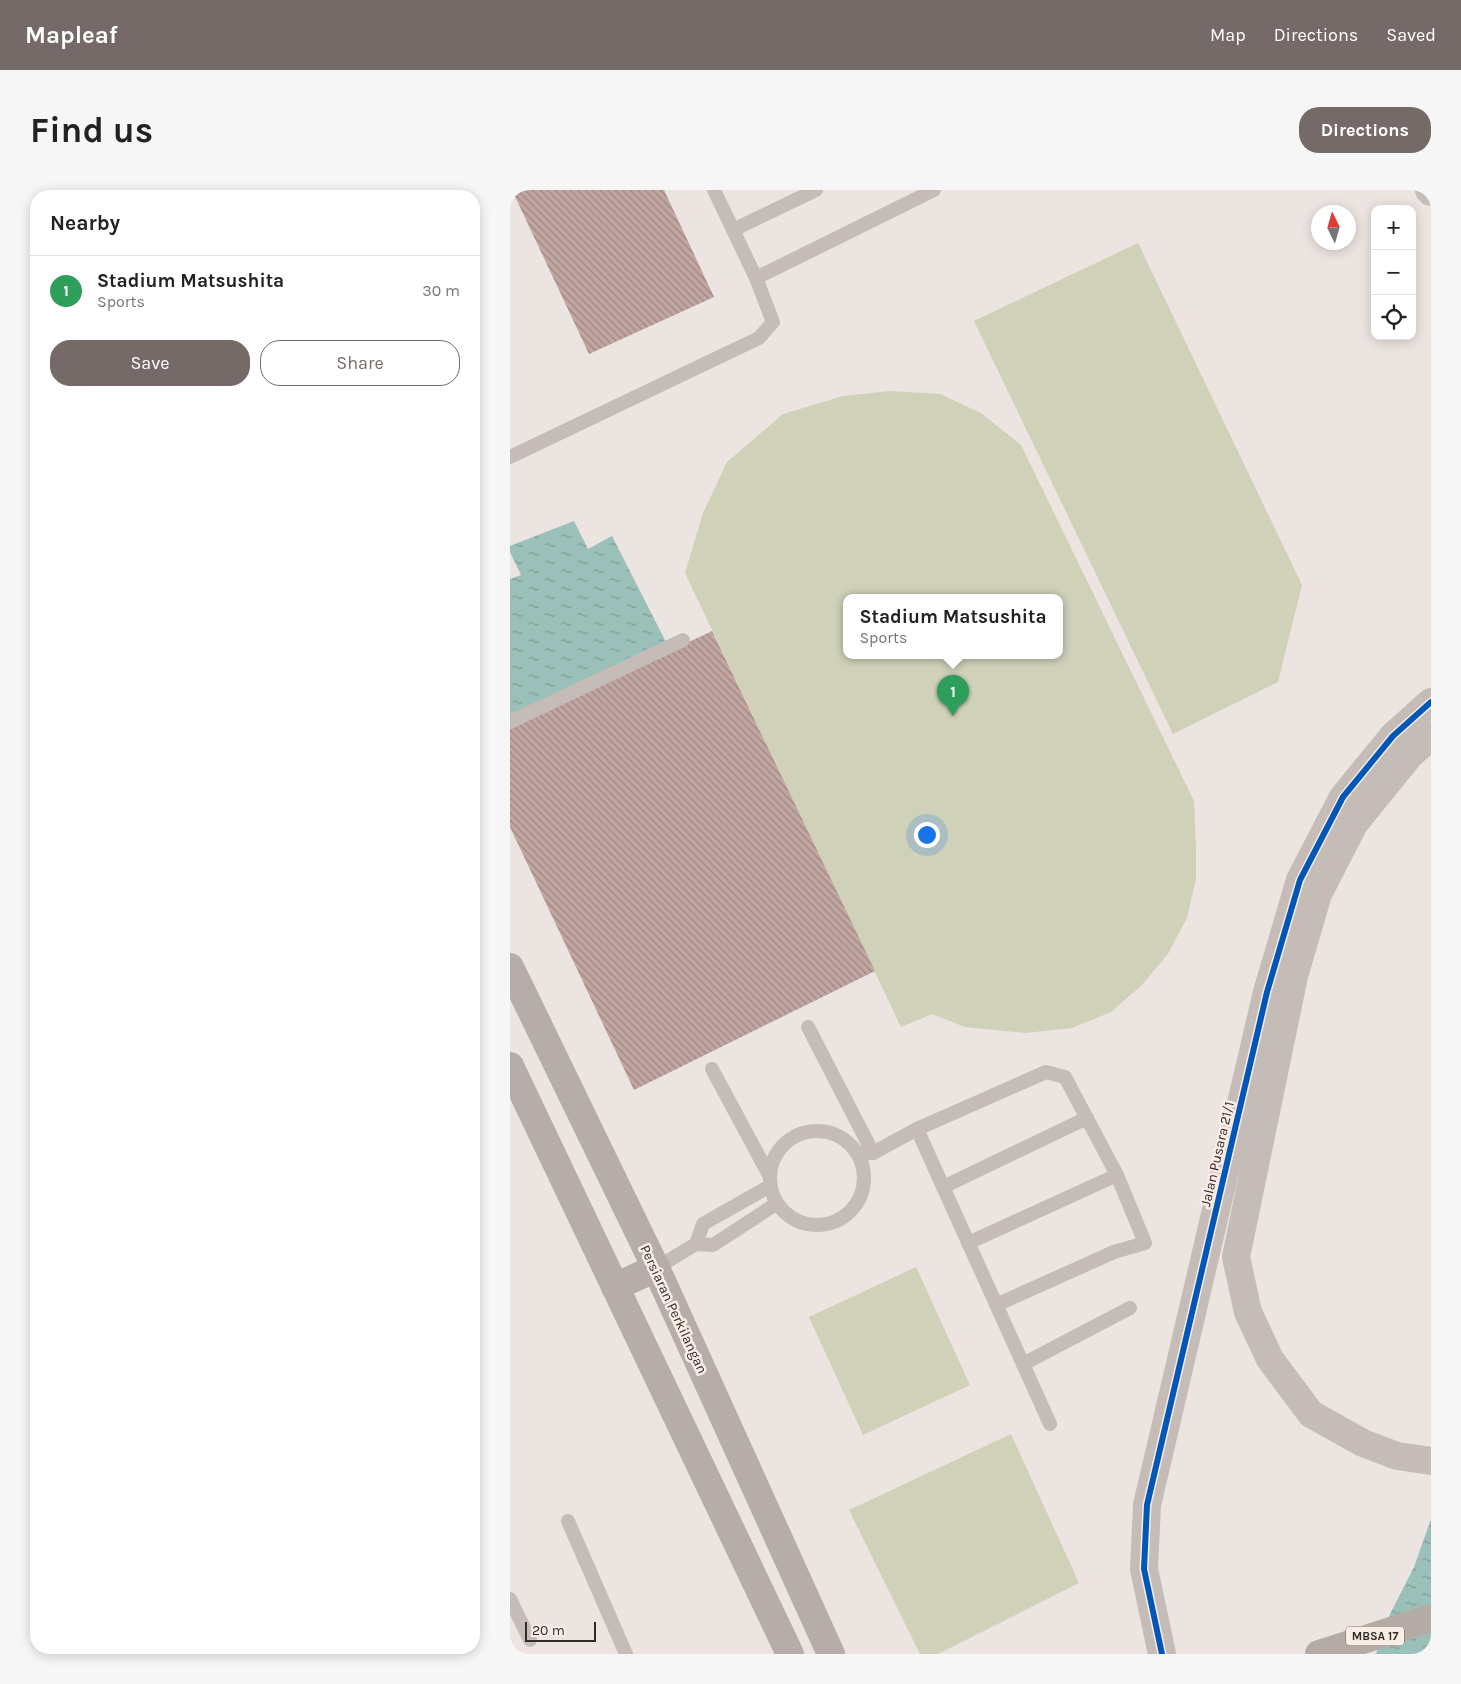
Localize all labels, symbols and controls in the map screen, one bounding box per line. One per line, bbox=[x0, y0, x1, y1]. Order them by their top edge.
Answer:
text: Mapleaf bbox=[25, 21, 118, 49]
text: Map bbox=[1210, 24, 1246, 46]
text: Directions bbox=[1274, 24, 1358, 46]
text: Saved bbox=[1386, 24, 1436, 46]
button: Directions bbox=[1299, 107, 1431, 153]
text: Find us bbox=[30, 110, 153, 151]
north arrow bbox=[1311, 205, 1356, 250]
map controls bbox=[1371, 205, 1416, 340]
button: + bbox=[1371, 205, 1416, 250]
text: Nearby bbox=[50, 211, 120, 235]
button: − bbox=[1371, 250, 1416, 295]
text: Stadium Matsushita bbox=[97, 270, 284, 292]
text: 1 bbox=[63, 281, 69, 300]
text: 30 m bbox=[422, 281, 460, 300]
text: Sports bbox=[97, 292, 145, 311]
button: locate bbox=[1371, 295, 1416, 340]
button: Save bbox=[50, 340, 250, 386]
button: Share bbox=[260, 340, 460, 386]
popup bbox=[843, 594, 1063, 659]
text: Stadium Matsushita bbox=[859, 606, 1047, 628]
text: Sports bbox=[859, 628, 907, 647]
pin: 1 bbox=[937, 675, 969, 716]
your location bbox=[914, 822, 940, 848]
street label: Jalan Pusara 21/1 bbox=[1197, 1100, 1238, 1208]
street label: Persiaran Perkilangan bbox=[636, 1242, 711, 1376]
scale bar bbox=[525, 1619, 596, 1642]
text: 20 m bbox=[532, 1622, 565, 1639]
road number: MBSA 17 bbox=[1346, 1626, 1404, 1645]

